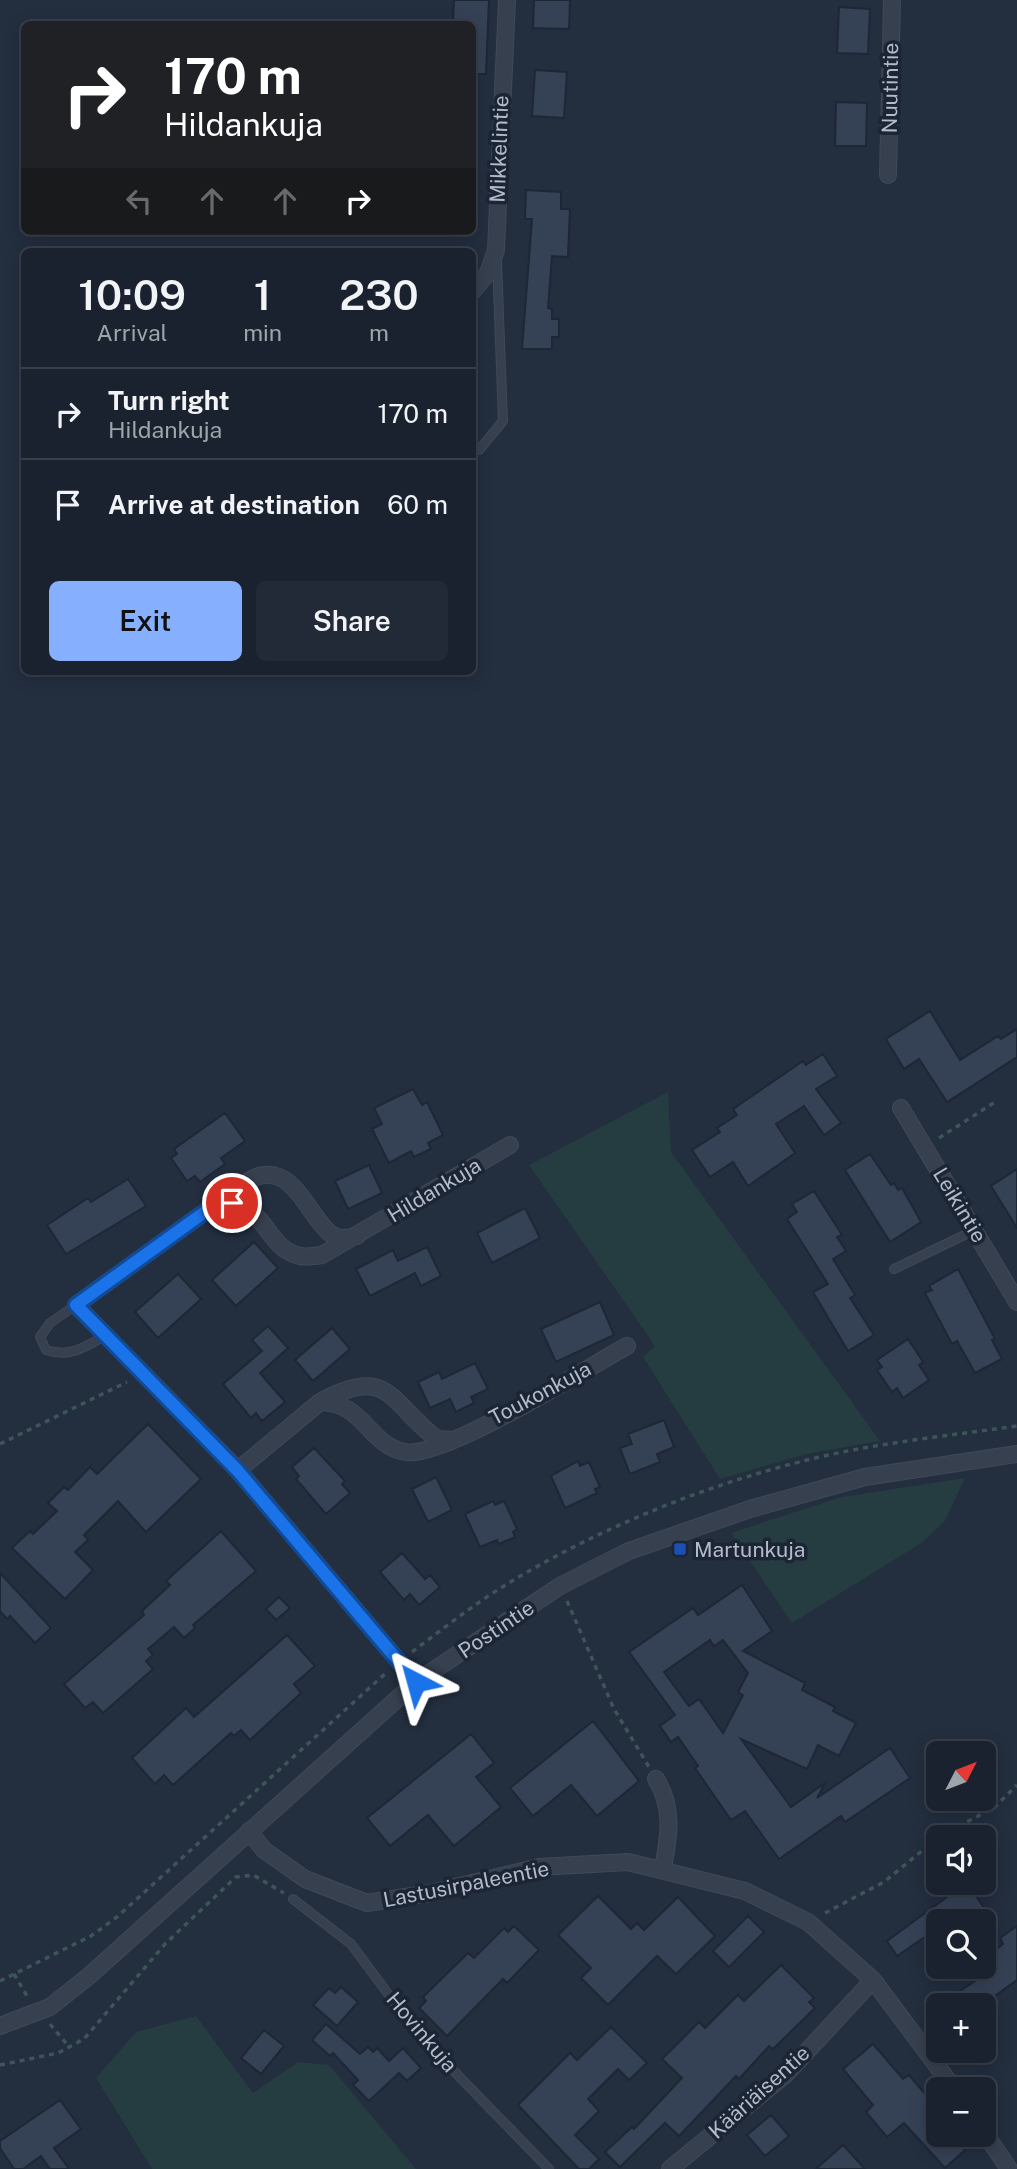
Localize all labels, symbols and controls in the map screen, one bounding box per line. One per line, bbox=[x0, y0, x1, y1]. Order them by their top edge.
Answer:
street label: Nuutintie bbox=[877, 42, 903, 134]
text: 170 m bbox=[164, 47, 302, 105]
icon: right bbox=[49, 49, 140, 140]
street label: Mikkelintie bbox=[485, 95, 513, 203]
text: Hildankuja bbox=[164, 106, 323, 143]
icon: left bbox=[120, 182, 158, 220]
icon: ahead bbox=[193, 182, 231, 220]
icon: ahead bbox=[266, 182, 304, 220]
icon: right bbox=[339, 182, 377, 220]
text: 10:09 bbox=[78, 270, 186, 319]
text: 1 bbox=[254, 270, 271, 319]
text: 230 bbox=[339, 270, 419, 319]
text: Arrival bbox=[97, 319, 168, 346]
text: min bbox=[243, 319, 282, 346]
text: m bbox=[369, 319, 389, 346]
text: Turn right bbox=[108, 385, 230, 416]
icon: right bbox=[49, 395, 87, 433]
text: 170 m bbox=[378, 398, 448, 429]
text: Hildankuja bbox=[108, 416, 222, 443]
icon: arrive bbox=[49, 486, 87, 524]
text: Arrive at destination bbox=[108, 489, 360, 520]
text: 60 m bbox=[387, 489, 448, 520]
button: Exit bbox=[49, 581, 242, 661]
button: Share bbox=[256, 581, 448, 661]
street label: Hildankuja bbox=[383, 1152, 485, 1228]
street label: Leikintie bbox=[928, 1163, 992, 1247]
pin bbox=[202, 1173, 262, 1233]
icon: arrive bbox=[213, 1184, 251, 1222]
street label: Toukonkuja bbox=[485, 1356, 595, 1430]
place label: Martunkuja bbox=[694, 1537, 805, 1562]
marker: Martunkuja bbox=[672, 1541, 688, 1557]
street label: Postintie bbox=[453, 1595, 539, 1663]
position arrow bbox=[379, 1645, 453, 1719]
north arrow bbox=[926, 1741, 996, 1811]
map controls bbox=[926, 1741, 996, 2147]
button: sound bbox=[926, 1825, 996, 1895]
street label: Lastusirpaleentie bbox=[381, 1856, 551, 1912]
button: search bbox=[926, 1909, 996, 1979]
street label: Hovinkuja bbox=[381, 1987, 463, 2077]
button: + bbox=[926, 1993, 996, 2063]
street label: Kääriäisentie bbox=[703, 2040, 815, 2144]
button: − bbox=[926, 2077, 996, 2147]

